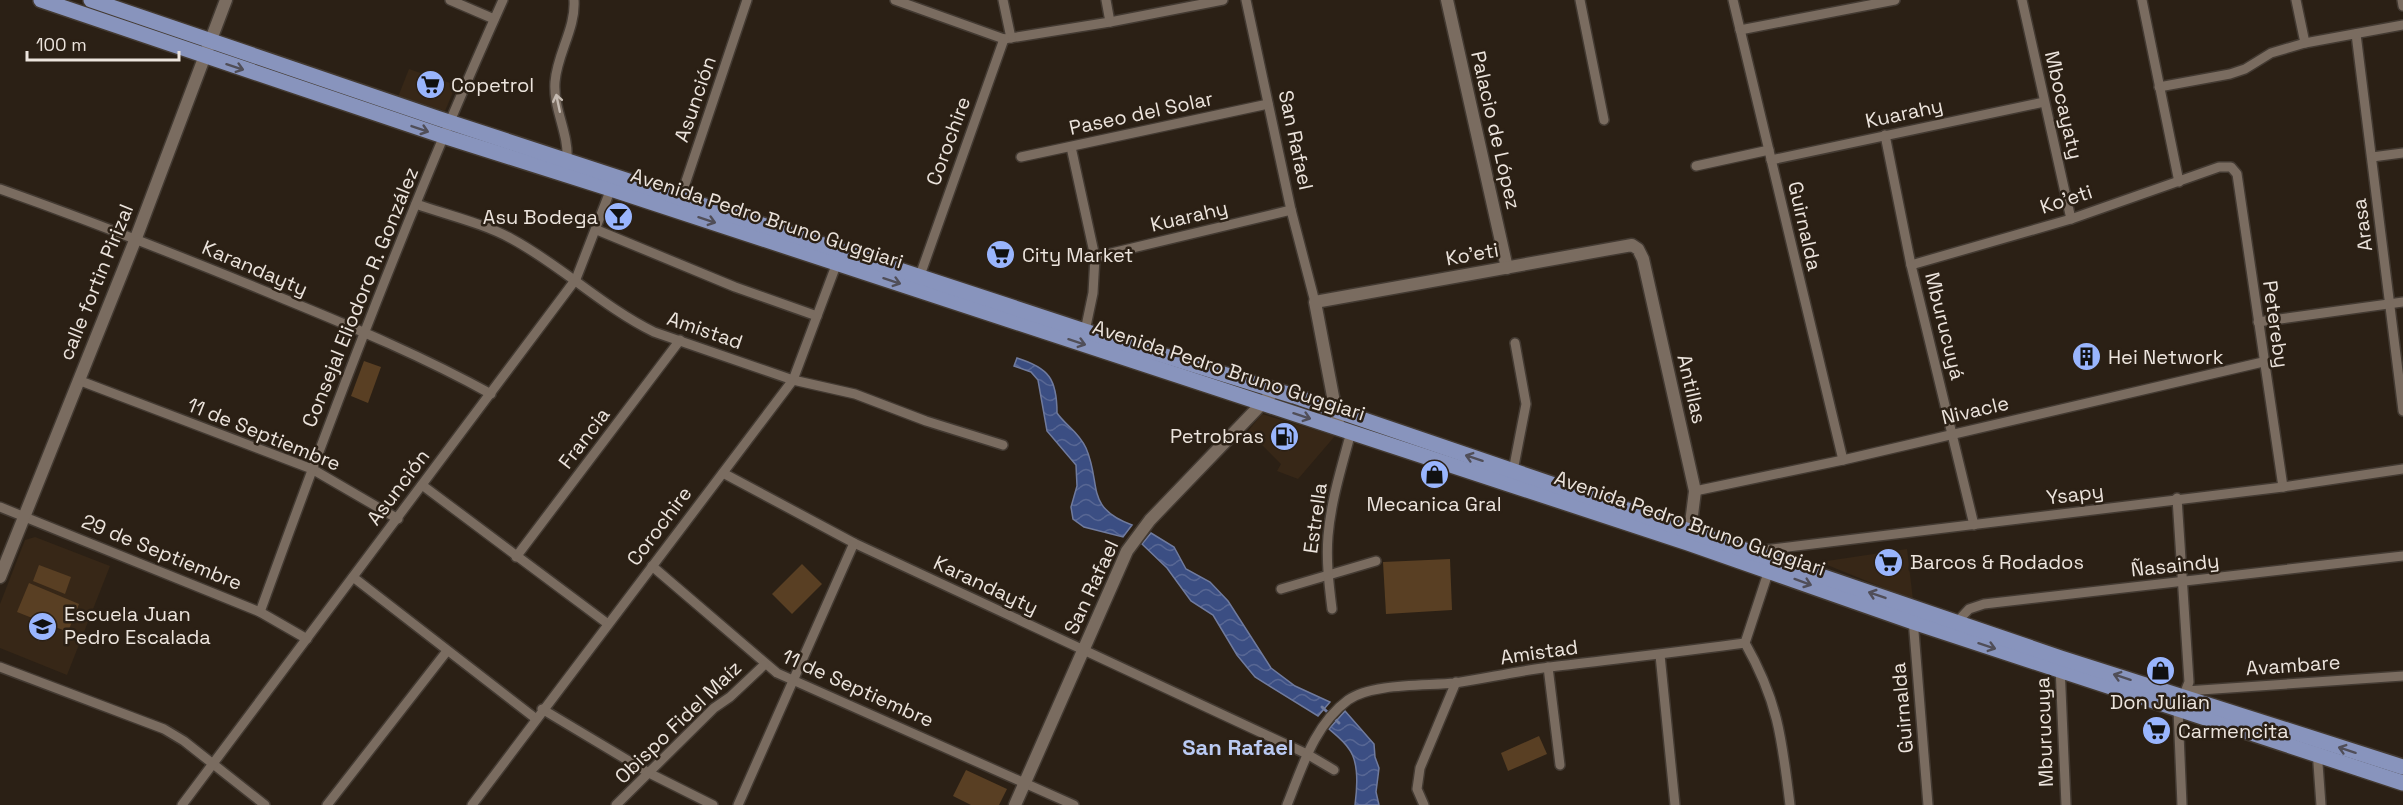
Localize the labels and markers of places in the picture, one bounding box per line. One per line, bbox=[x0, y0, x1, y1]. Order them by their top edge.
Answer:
supermarket icon: Copetrol bbox=[414, 69, 446, 101]
place label: Copetrol bbox=[451, 72, 534, 98]
bar icon: Asu Bodega bbox=[603, 201, 635, 233]
place label: Asu Bodega bbox=[483, 204, 598, 230]
supermarket icon: City Market bbox=[985, 239, 1017, 271]
place label: City Market bbox=[1022, 242, 1134, 268]
building icon: Hei Network bbox=[2071, 341, 2103, 373]
place label: Hei Network bbox=[2108, 344, 2224, 370]
fuel station icon: Petrobras bbox=[1269, 420, 1301, 452]
place label: Petrobras bbox=[1170, 423, 1264, 449]
shop icon: Mecanica Gral bbox=[1418, 458, 1450, 490]
place label: Mecanica Gral bbox=[1366, 491, 1502, 517]
supermarket icon: Barcos & Rodados bbox=[1873, 546, 1905, 578]
place label: Barcos & Rodados bbox=[1910, 549, 2084, 575]
place label: Escuela Juan Pedro Escalada bbox=[64, 601, 211, 650]
school or university icon: Escuela Juan Pedro Escalada bbox=[27, 610, 59, 642]
shop icon: Don Julian bbox=[2144, 655, 2176, 687]
place label: Don Julian bbox=[2110, 689, 2210, 715]
supermarket icon: Carmencita bbox=[2141, 715, 2173, 747]
place label: Carmencita bbox=[2178, 718, 2289, 744]

